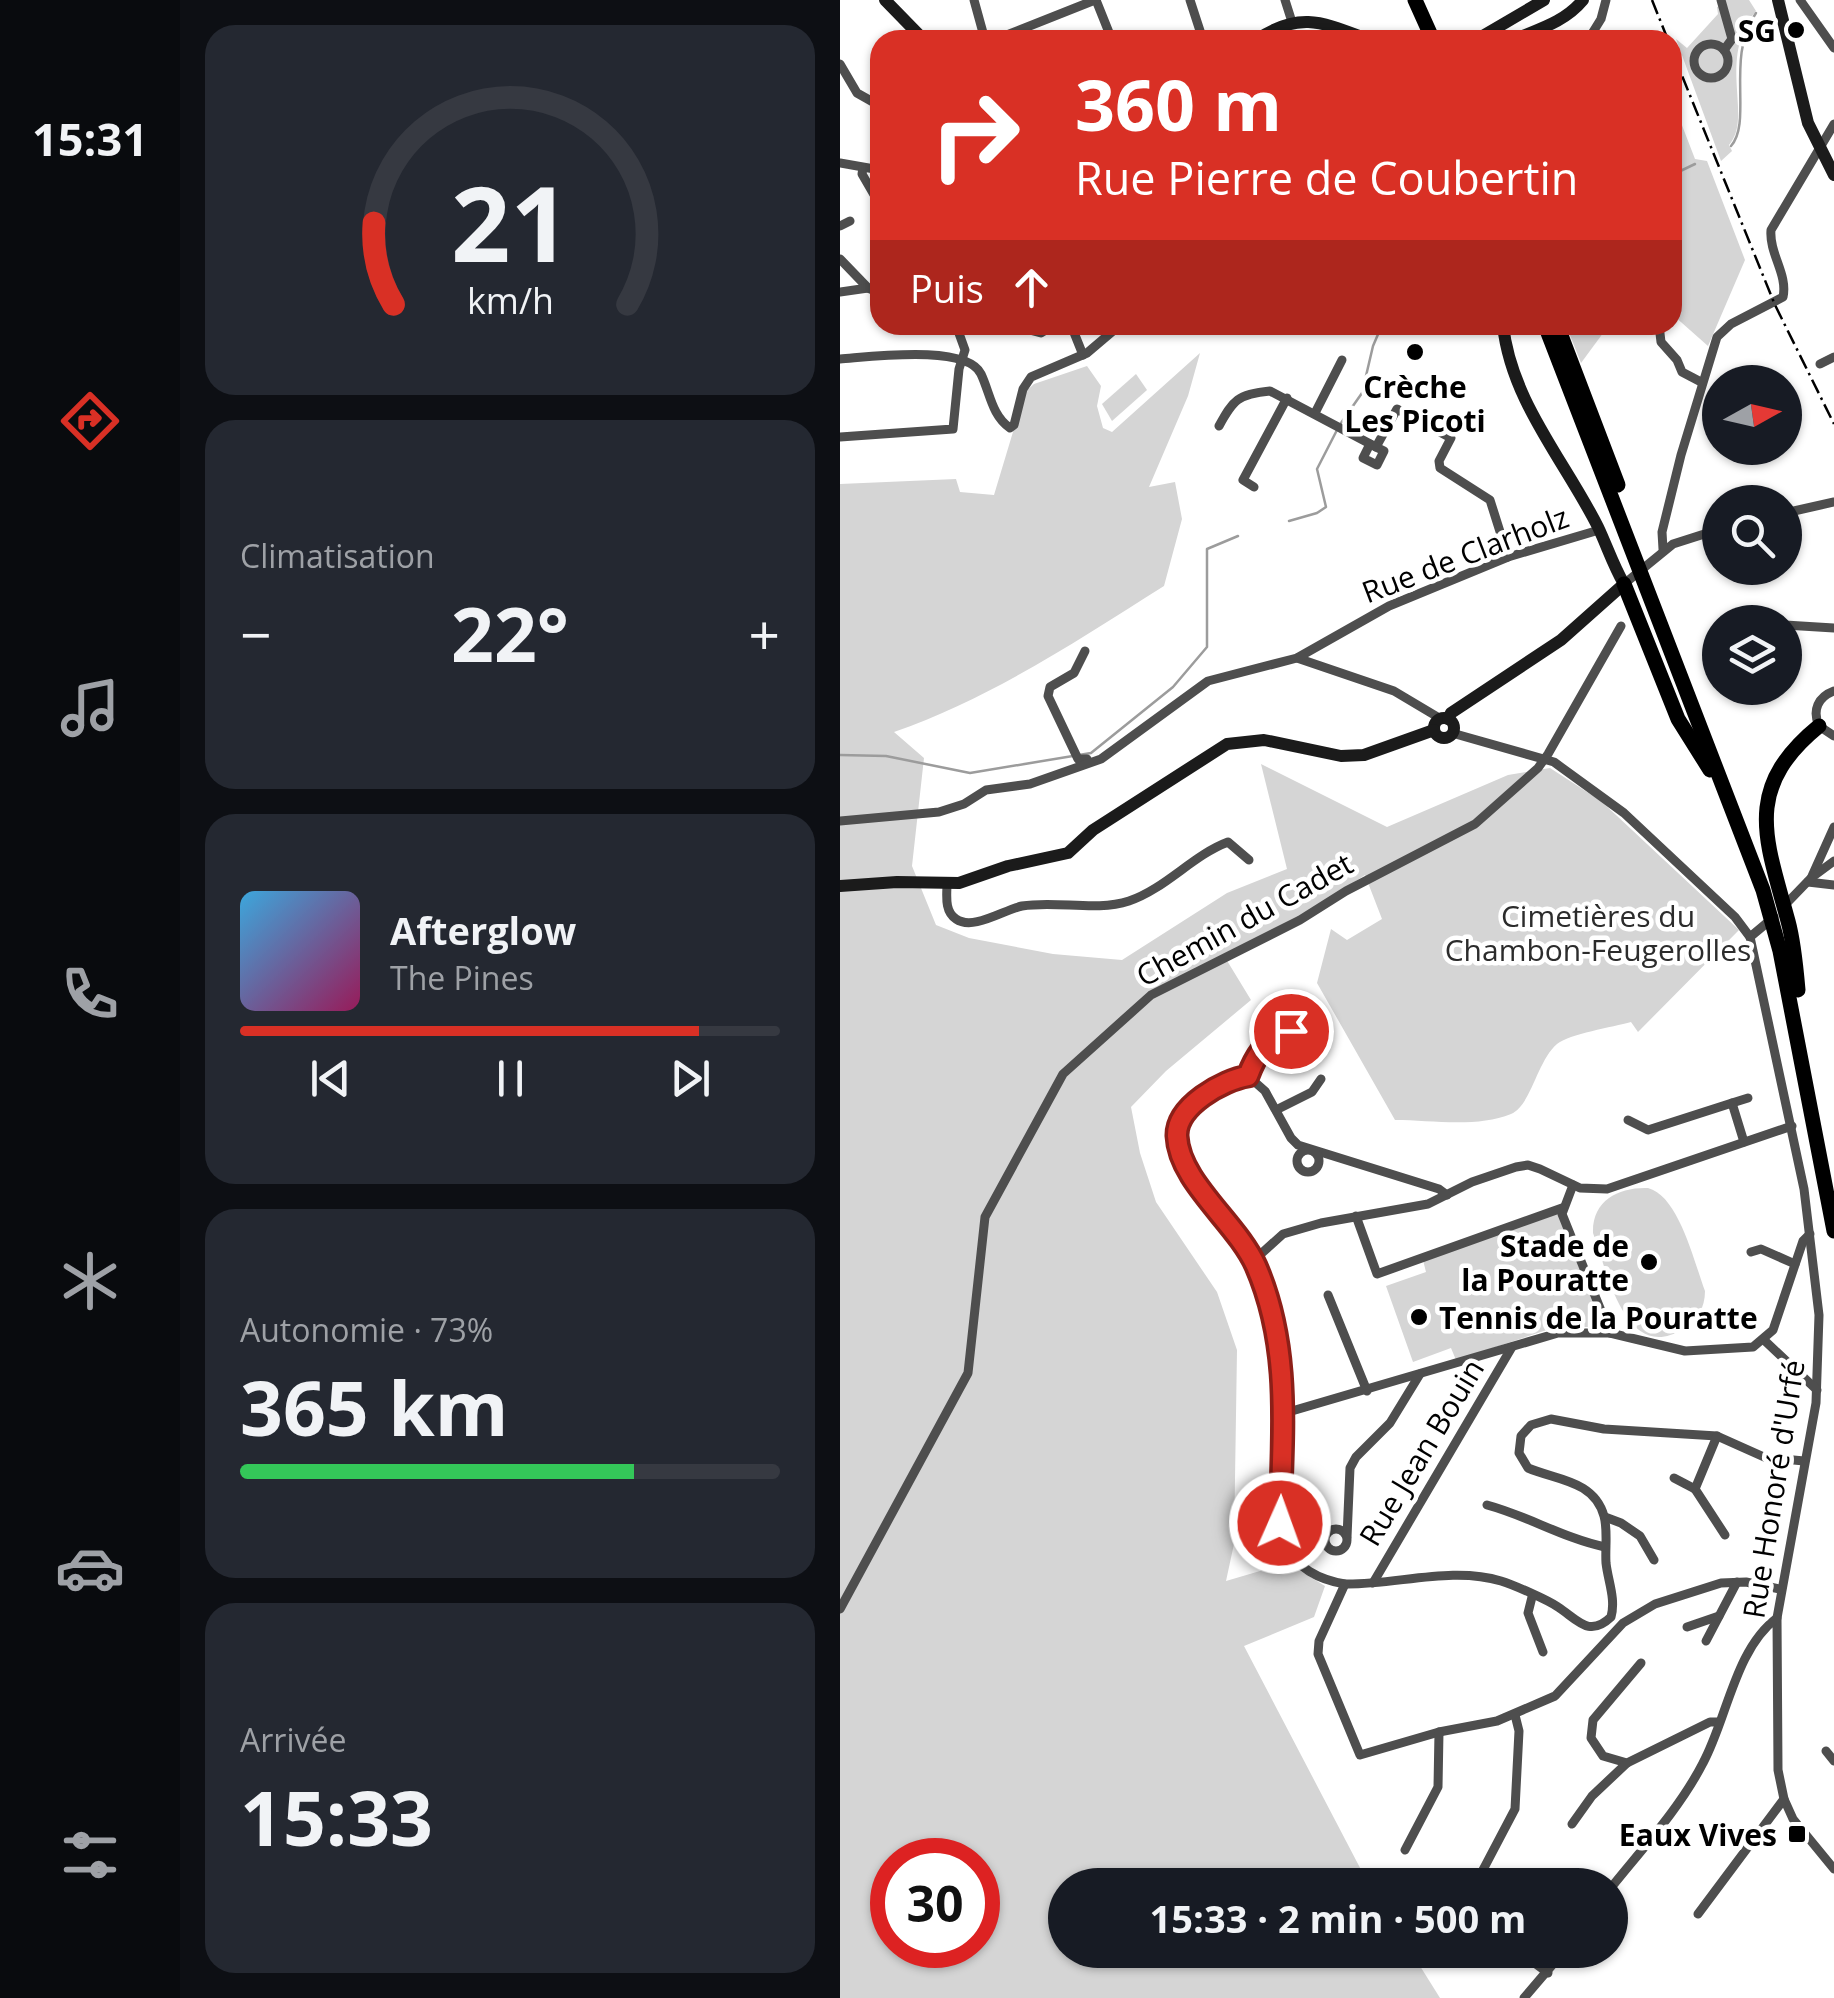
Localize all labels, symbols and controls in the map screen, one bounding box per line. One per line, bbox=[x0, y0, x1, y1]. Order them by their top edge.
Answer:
place label: SG bbox=[1738, 10, 1776, 51]
marker: SG bbox=[1785, 19, 1807, 41]
text: 360 m bbox=[1075, 56, 1282, 152]
icon: right bbox=[910, 70, 1040, 200]
text: 15:31 bbox=[32, 108, 148, 169]
text: Rue Pierre de Coubertin bbox=[1075, 147, 1578, 208]
text: 21 bbox=[451, 151, 569, 292]
icon: ahead bbox=[1004, 260, 1059, 315]
text: Puis bbox=[910, 262, 984, 314]
text: km/h bbox=[467, 276, 553, 324]
marker: Crèche Les Picoti bbox=[1404, 341, 1426, 363]
north arrow bbox=[1702, 365, 1802, 465]
map controls bbox=[1702, 365, 1802, 705]
place label: Crèche Les Picoti bbox=[1344, 366, 1486, 441]
icon: directions bbox=[55, 386, 125, 456]
button: search bbox=[1702, 485, 1802, 585]
street label: Rue de Clarholz bbox=[1356, 496, 1574, 612]
text: Climatisation bbox=[240, 534, 435, 577]
text: 22° bbox=[451, 582, 569, 684]
text: − bbox=[240, 596, 271, 671]
text: + bbox=[749, 596, 780, 671]
button: layers bbox=[1702, 605, 1802, 705]
icon: music bbox=[55, 673, 125, 743]
street label: Chemin du Cadet bbox=[1128, 842, 1360, 996]
park label: Cimetières du Chambon-Feugerolles bbox=[1445, 895, 1751, 970]
text: Afterglow bbox=[390, 904, 576, 956]
text: The Pines bbox=[390, 956, 534, 999]
icon: phone bbox=[55, 959, 125, 1029]
pin bbox=[1249, 989, 1334, 1074]
icon: arrive bbox=[1264, 1004, 1319, 1059]
icon: previous bbox=[303, 1051, 358, 1106]
icon: pause bbox=[483, 1051, 538, 1106]
icon: next bbox=[663, 1051, 718, 1106]
place label: Stade de la Pouratte bbox=[1461, 1225, 1629, 1300]
icon: climate bbox=[55, 1246, 125, 1316]
marker: Stade de la Pouratte bbox=[1638, 1251, 1660, 1273]
place label: Tennis de la Pouratte bbox=[1439, 1297, 1758, 1338]
marker: Tennis de la Pouratte bbox=[1408, 1306, 1430, 1328]
text: Autonomie · 73% bbox=[240, 1308, 493, 1351]
street label: Rue Jean Bouin bbox=[1349, 1351, 1493, 1553]
text: 365 km bbox=[240, 1356, 508, 1458]
street label: Rue Honoré d'Urfé bbox=[1732, 1357, 1814, 1621]
position arrow bbox=[1228, 1471, 1332, 1575]
icon: car bbox=[55, 1533, 125, 1603]
text: Arrivée bbox=[240, 1718, 346, 1761]
text: 15:33 bbox=[240, 1766, 433, 1868]
place label: Eaux Vives bbox=[1619, 1814, 1777, 1855]
icon: filters bbox=[55, 1820, 125, 1890]
marker: Eaux Vives bbox=[1786, 1823, 1808, 1845]
speed limit sign: 30 bbox=[870, 1838, 1000, 1968]
text: 15:33 · 2 min · 500 m bbox=[1150, 1892, 1526, 1944]

